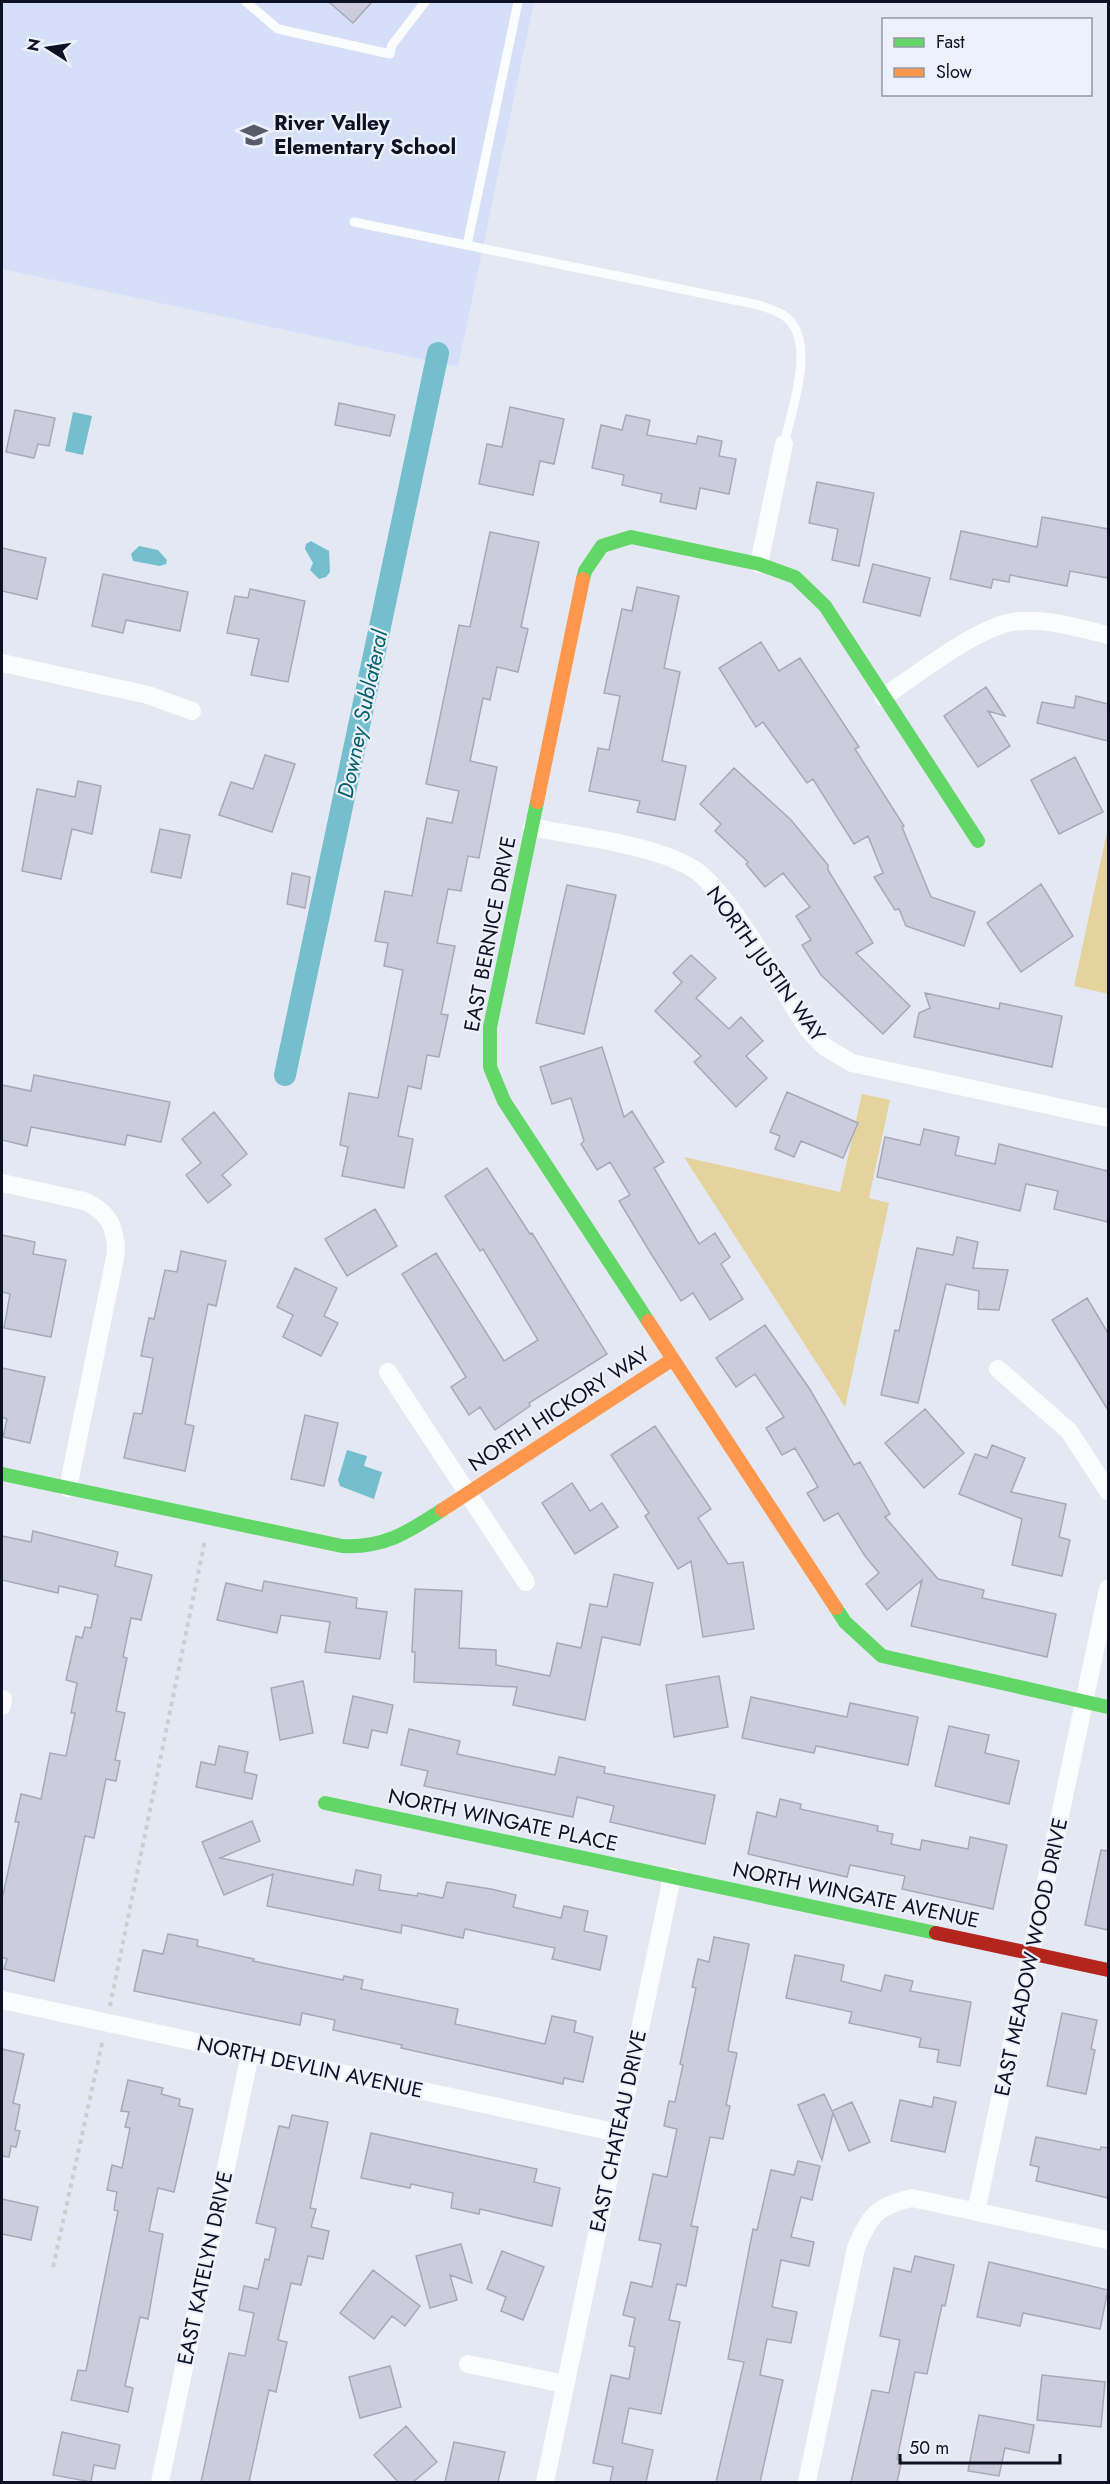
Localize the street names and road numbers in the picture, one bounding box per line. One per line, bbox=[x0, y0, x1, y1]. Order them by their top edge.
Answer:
street label: EAST BERNICE DRIVE bbox=[456, 834, 524, 1034]
street label: NORTH JUSTIN WAY bbox=[699, 880, 833, 1048]
street label: NORTH HICKORY WAY bbox=[463, 1339, 656, 1479]
street label: NORTH WINGATE PLACE bbox=[385, 1781, 621, 1859]
street label: EAST MEADOW WOOD DRIVE bbox=[987, 1815, 1075, 2099]
street label: NORTH WINGATE AVENUE bbox=[730, 1854, 982, 1936]
street label: EAST CHATEAU DRIVE bbox=[582, 2027, 654, 2235]
street label: NORTH DEVLIN AVENUE bbox=[194, 2028, 426, 2106]
street label: EAST KATELYN DRIVE bbox=[170, 2168, 240, 2368]

